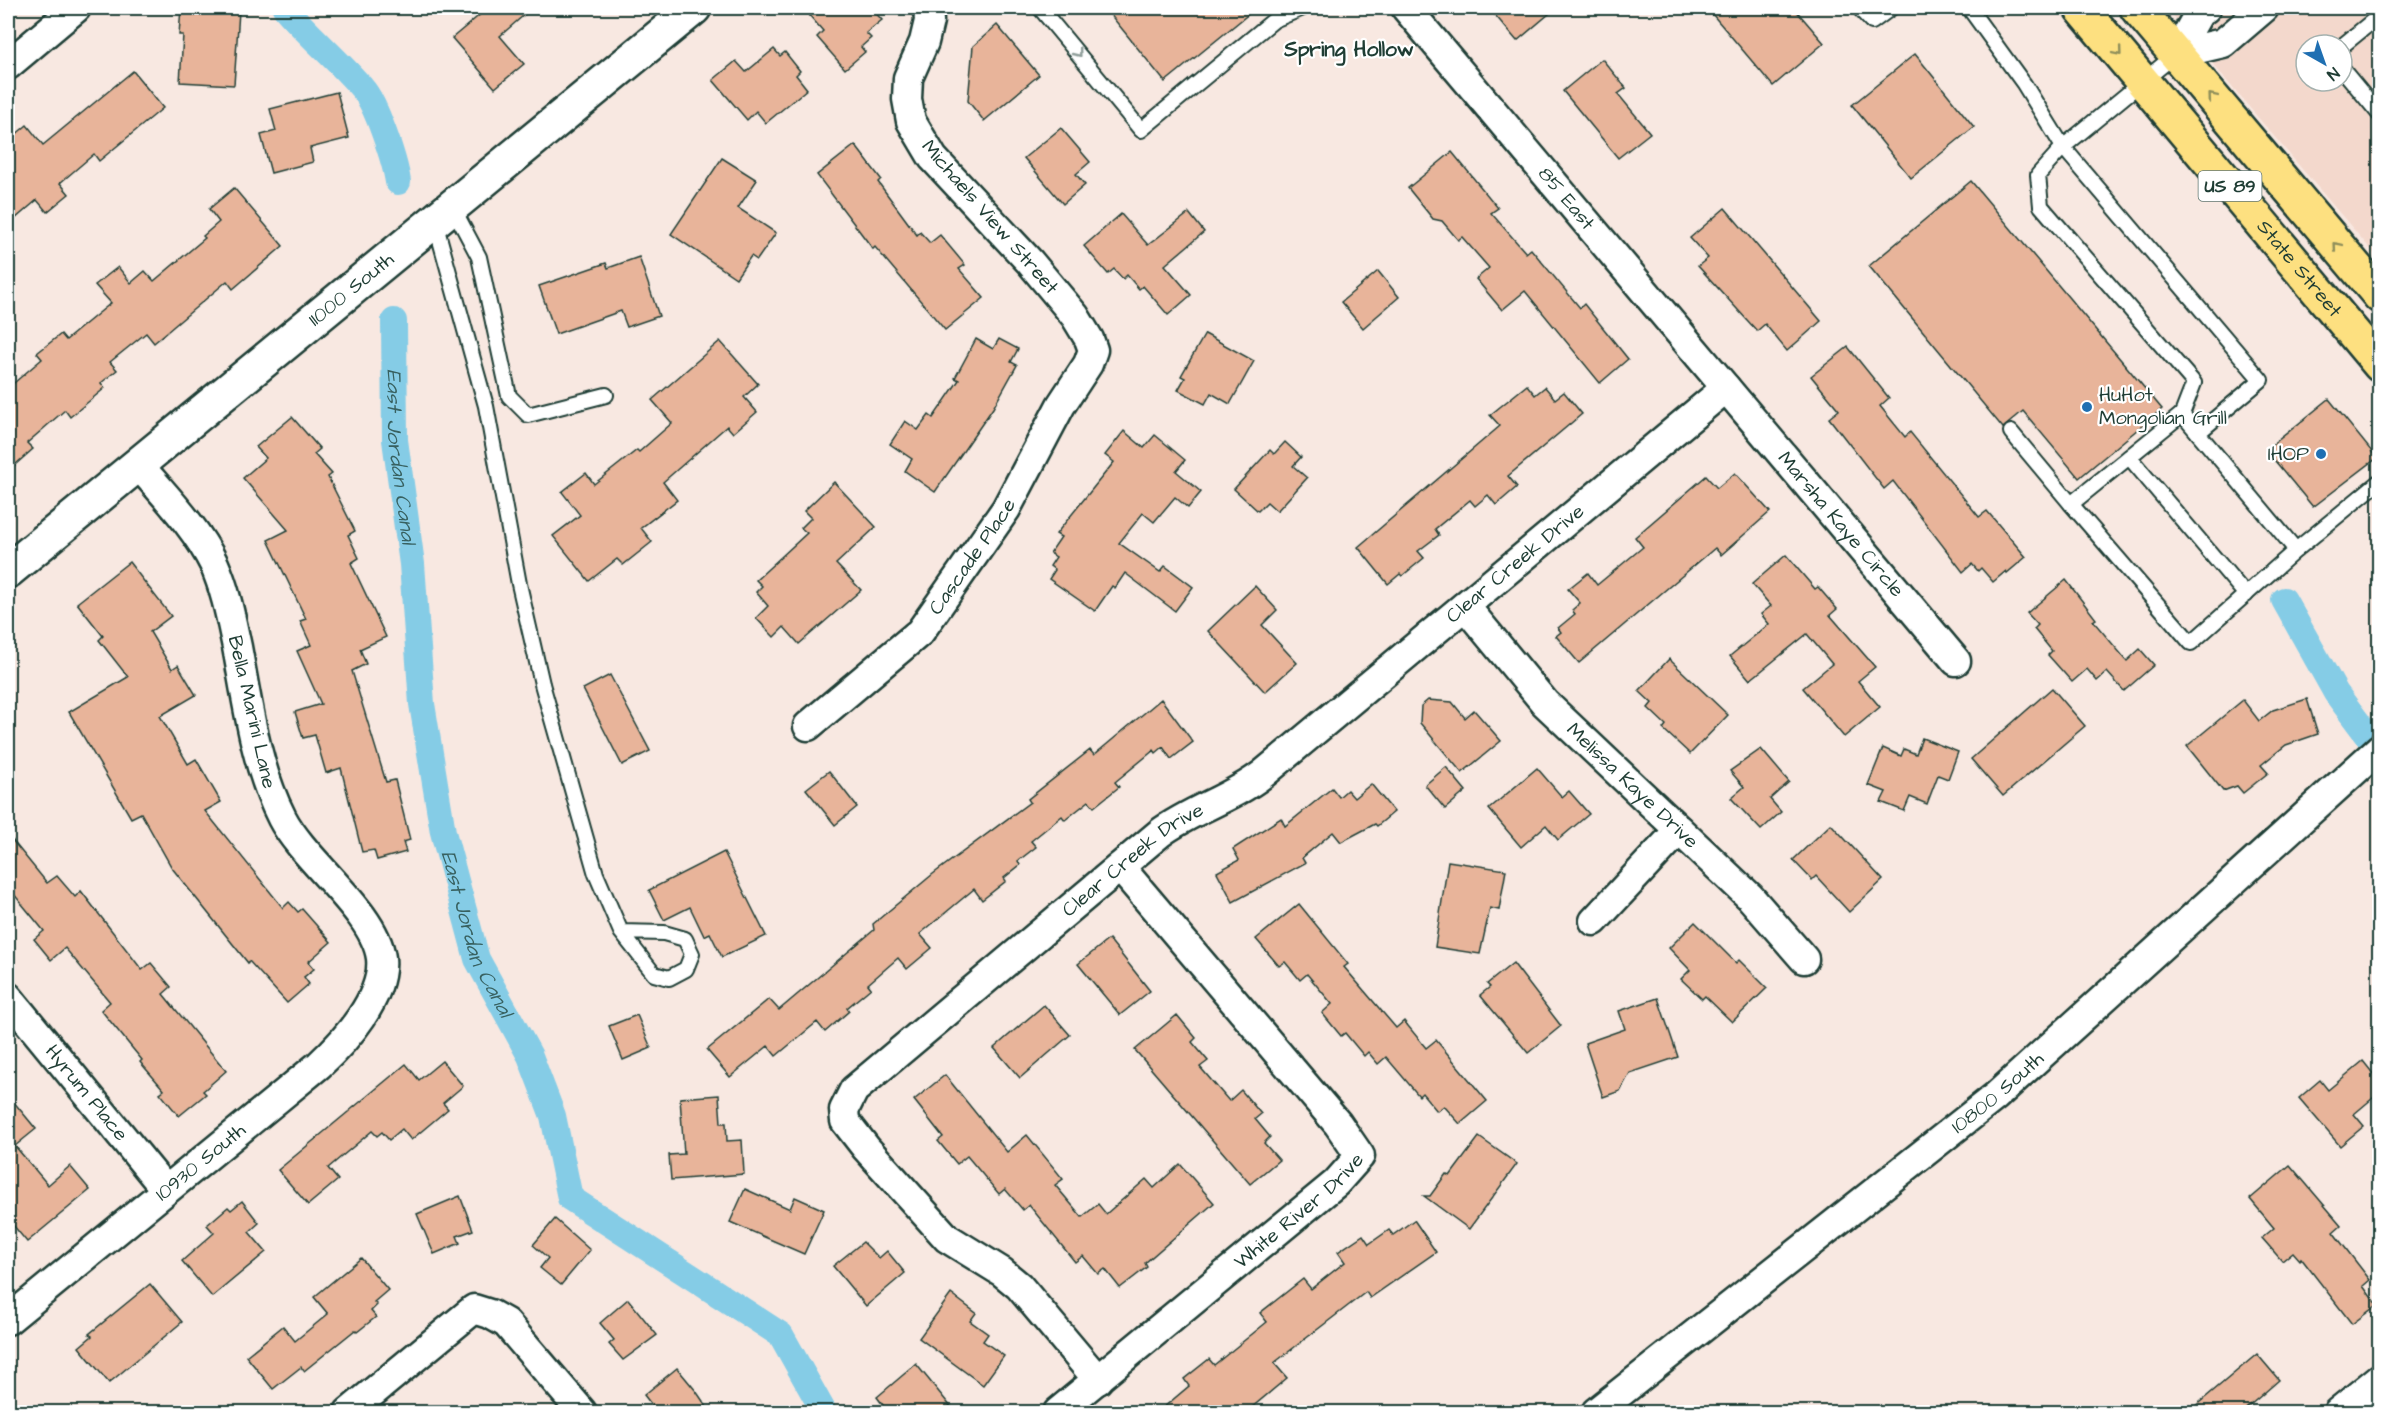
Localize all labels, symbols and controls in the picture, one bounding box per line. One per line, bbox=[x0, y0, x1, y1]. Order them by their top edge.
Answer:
north arrow bbox=[2294, 33, 2354, 93]
district label: Spring Hollow bbox=[1283, 35, 1414, 66]
one-way arrow bbox=[2111, 45, 2122, 56]
one-way arrow bbox=[1070, 46, 1081, 57]
text: N bbox=[2322, 62, 2344, 85]
one-way arrow bbox=[2208, 93, 2219, 104]
street label: Michaels View Street bbox=[915, 134, 1065, 300]
street label: 85 East bbox=[1531, 161, 1601, 236]
road number: US 89 bbox=[2198, 171, 2262, 201]
street label: State Street bbox=[2250, 214, 2349, 324]
one-way arrow bbox=[2334, 242, 2345, 253]
street label: 11000 South bbox=[302, 246, 400, 333]
water label: East Jordan Canal bbox=[380, 369, 424, 548]
place label: HuHot Mongolian Grill bbox=[2099, 381, 2227, 433]
marker: HuHot Mongolian Grill bbox=[2080, 400, 2094, 414]
place label: IHOP bbox=[2268, 440, 2309, 468]
street label: Marsha Kaye Circle bbox=[1771, 445, 1911, 603]
marker: IHOP bbox=[2314, 447, 2328, 461]
street label: Cascade Place bbox=[922, 494, 1023, 621]
street label: Clear Creek Drive bbox=[1440, 498, 1591, 630]
street label: Bella Marini Lane bbox=[221, 633, 283, 791]
street label: Melissa Kaye Drive bbox=[1560, 716, 1705, 855]
street label: Clear Creek Drive bbox=[1056, 796, 1208, 924]
water label: East Jordan Canal bbox=[434, 848, 522, 1025]
street label: Hyrum Place bbox=[39, 1039, 135, 1147]
street label: 10800 South bbox=[1945, 1045, 2050, 1140]
street label: 10930 South bbox=[149, 1116, 252, 1208]
street label: White River Drive bbox=[1228, 1147, 1371, 1275]

